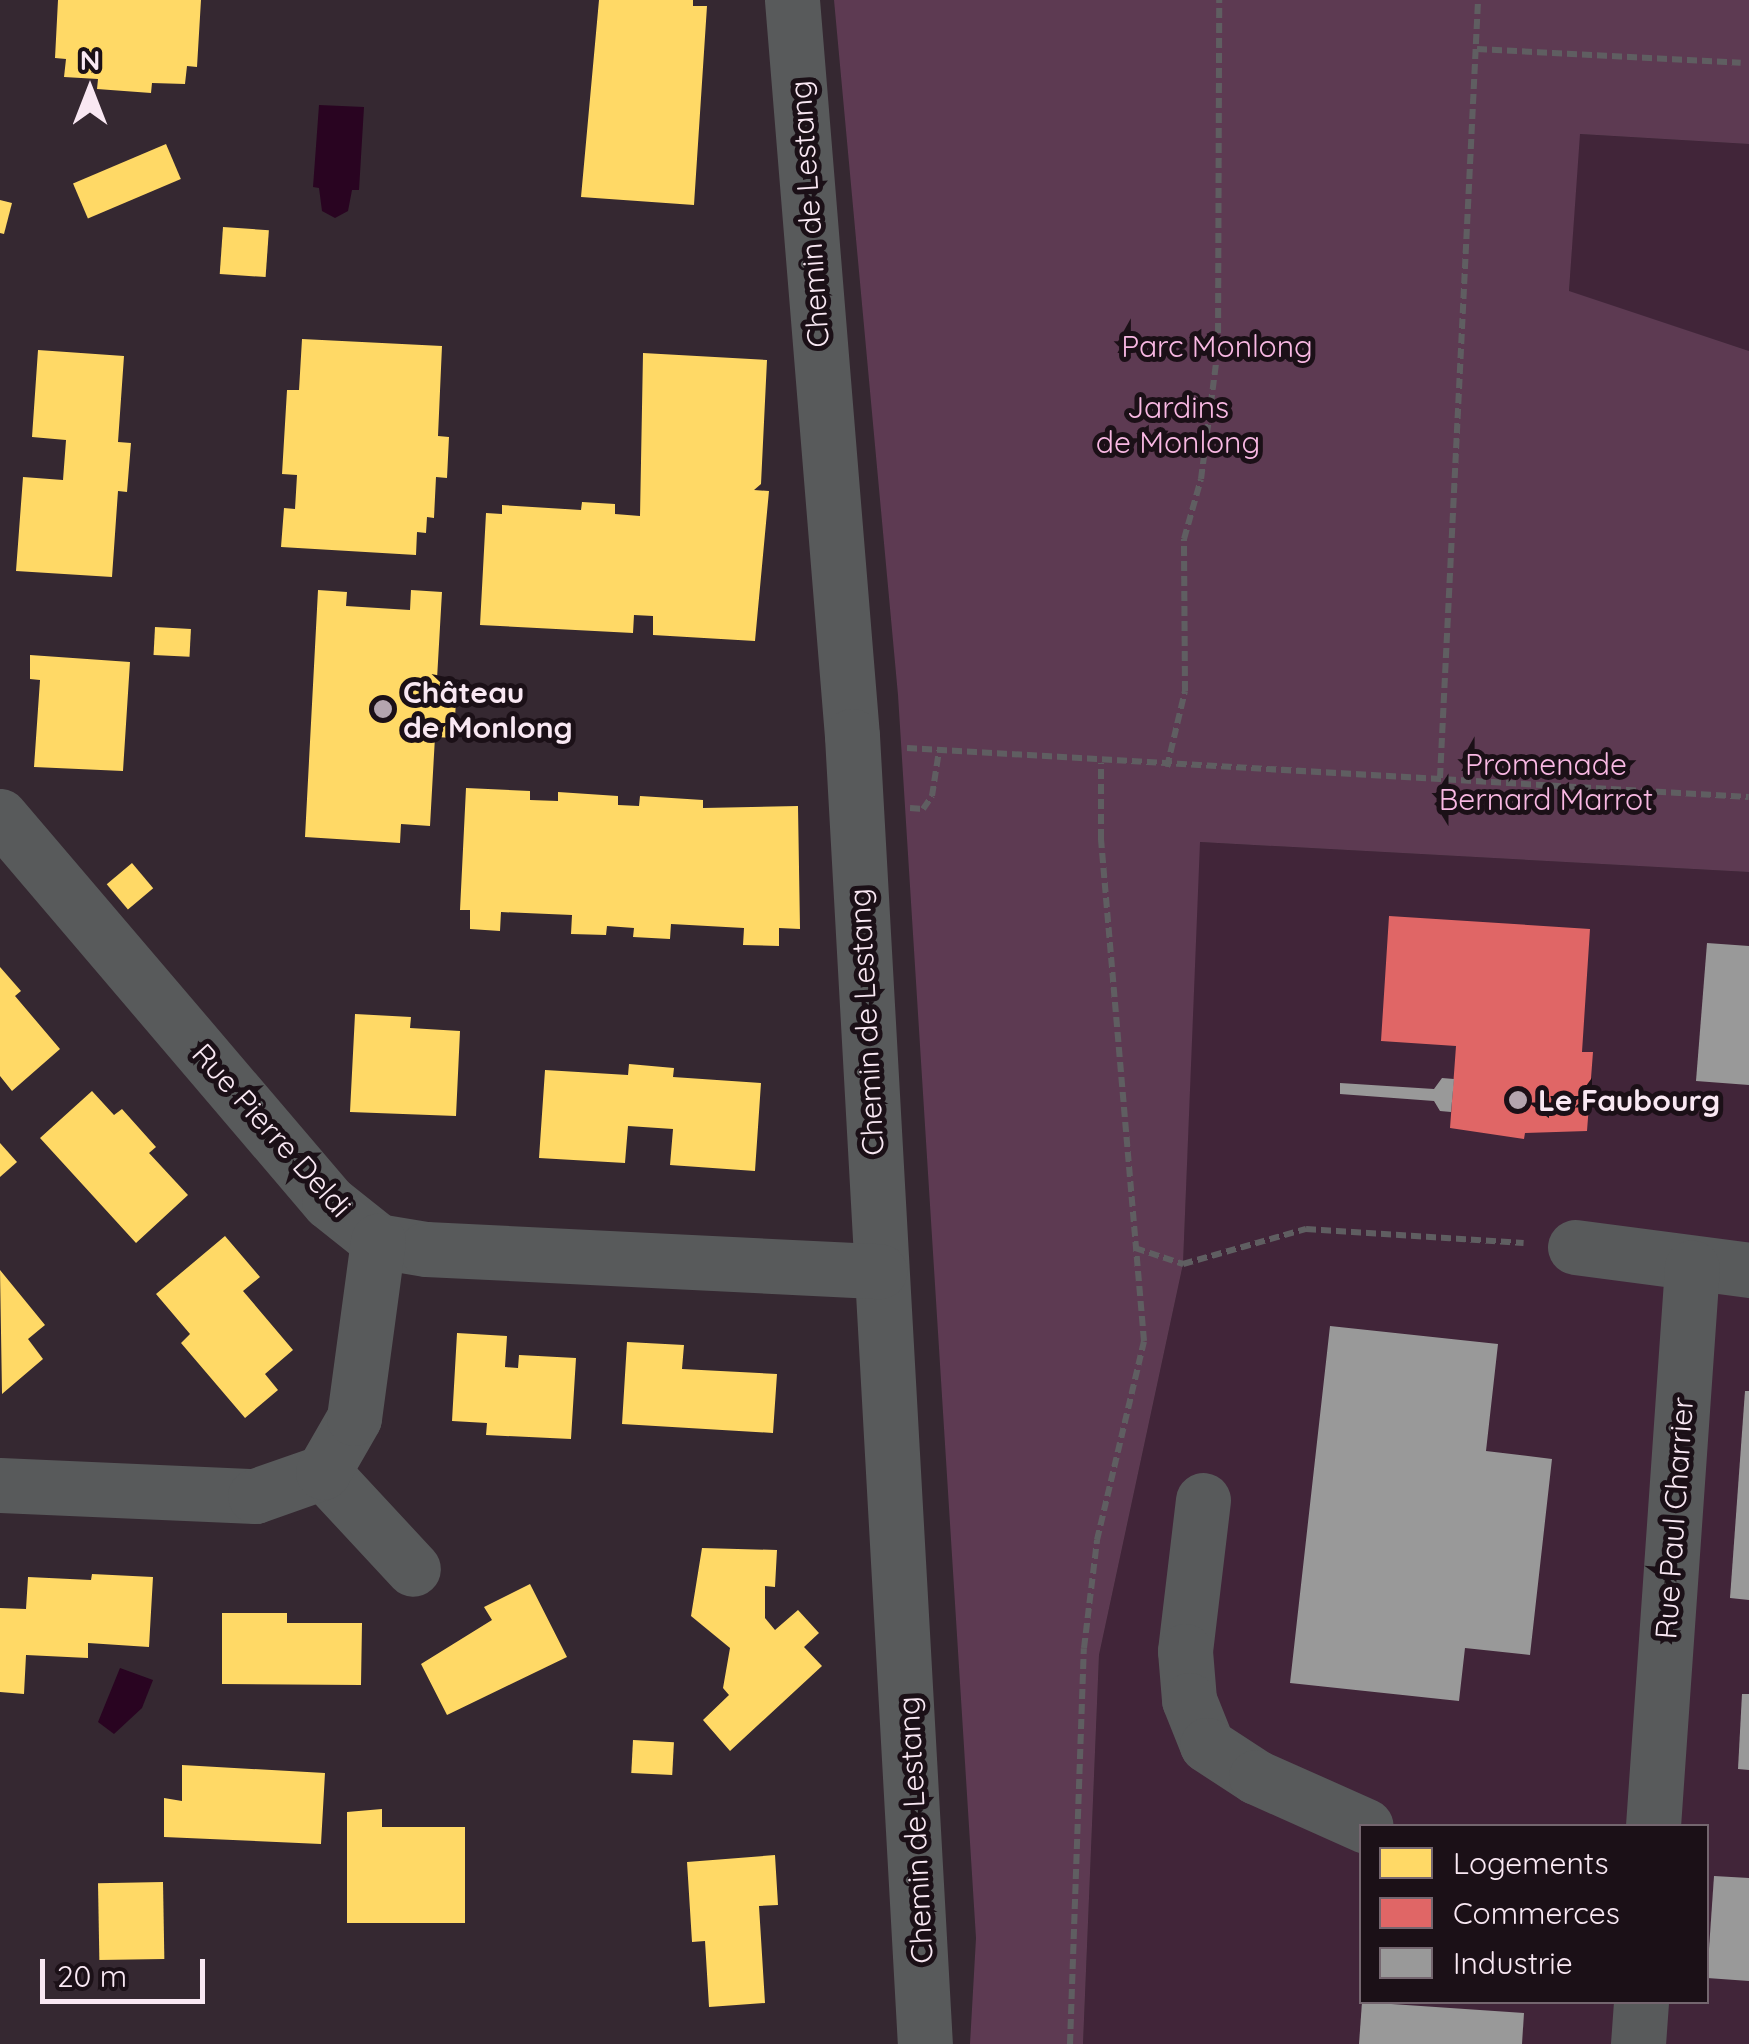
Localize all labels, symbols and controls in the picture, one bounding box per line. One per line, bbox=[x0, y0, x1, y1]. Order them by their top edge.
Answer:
north arrow bbox=[40, 40, 140, 140]
text: N bbox=[80, 42, 100, 77]
street label: Chemin de Lestang bbox=[782, 79, 836, 349]
park label: Parc Monlong bbox=[1121, 328, 1313, 364]
park label: Jardins de Monlong bbox=[1096, 389, 1260, 460]
place label: Château de Monlong bbox=[403, 674, 573, 744]
marker: Château de Monlong bbox=[372, 698, 394, 720]
park label: Promenade Bernard Marrot bbox=[1439, 746, 1653, 816]
street label: Chemin de Lestang bbox=[841, 887, 891, 1157]
street label: Rue Pierre Deldi bbox=[185, 1036, 359, 1224]
place label: Le Faubourg bbox=[1538, 1082, 1720, 1118]
marker: Le Faubourg bbox=[1507, 1089, 1529, 1111]
street label: Rue Paul Charrier bbox=[1648, 1396, 1700, 1640]
street label: Chemin de Lestang bbox=[890, 1695, 940, 1965]
legend bbox=[1359, 1824, 1709, 2004]
text: Logements bbox=[1453, 1844, 1609, 1882]
text: Commerces bbox=[1453, 1894, 1620, 1932]
scale bar bbox=[45, 1939, 210, 2001]
text: Industrie bbox=[1453, 1944, 1573, 1982]
text: 20 m bbox=[57, 1957, 127, 1995]

